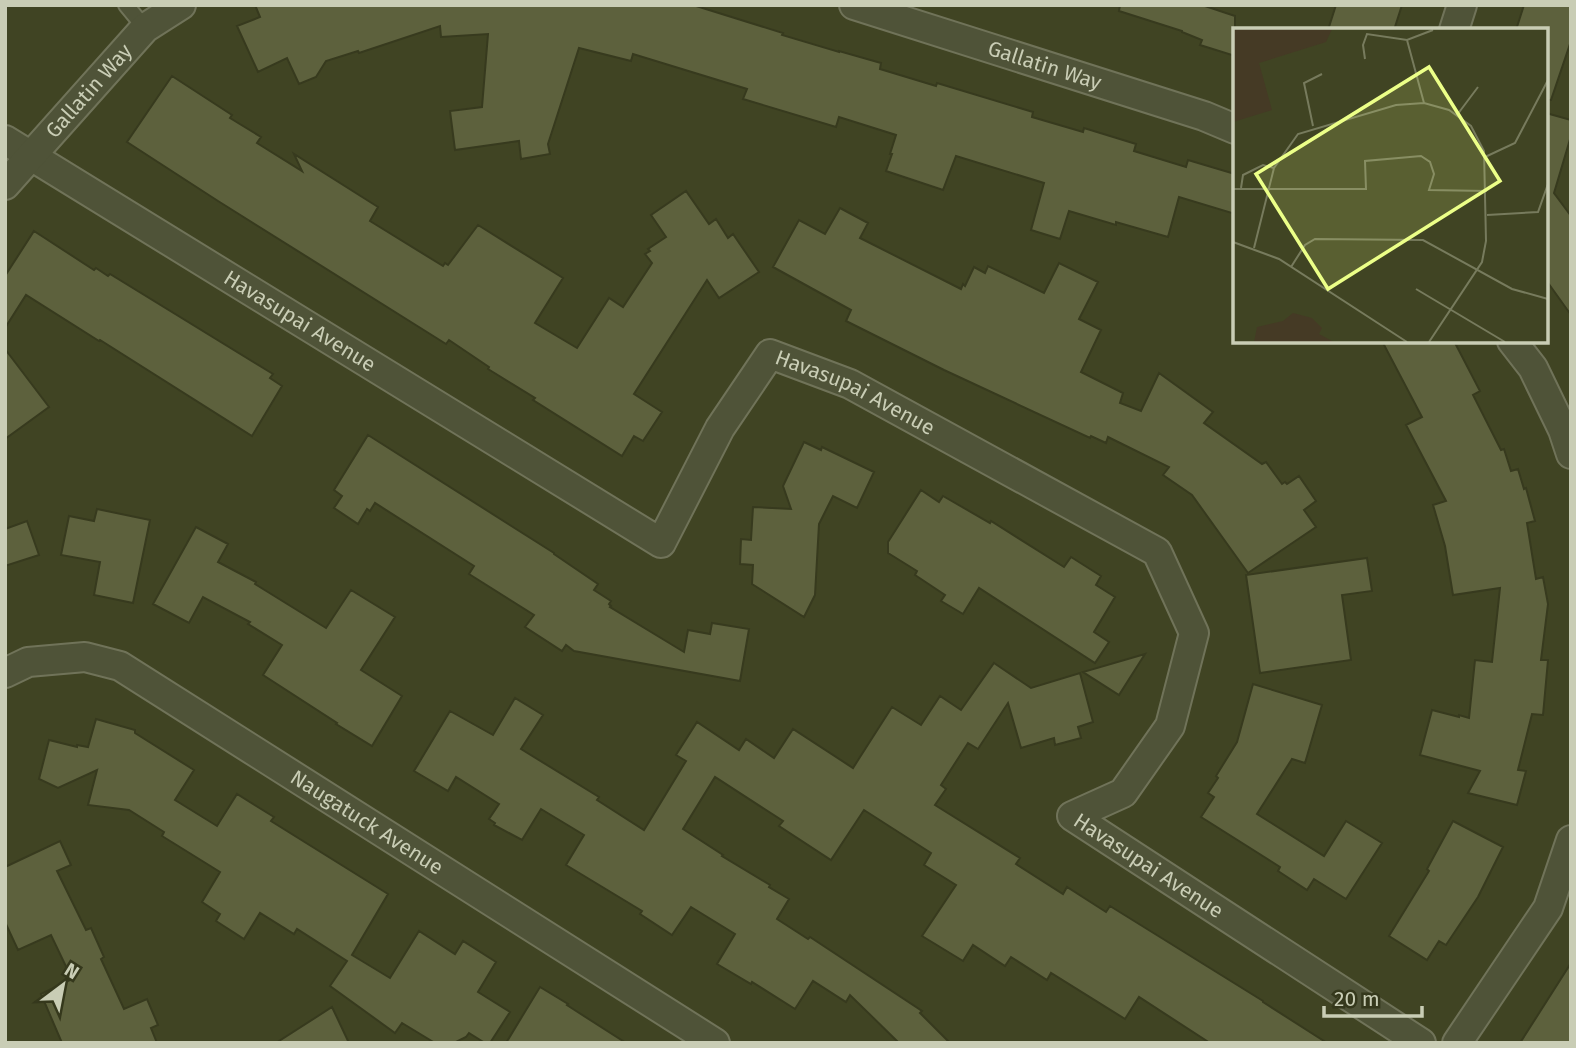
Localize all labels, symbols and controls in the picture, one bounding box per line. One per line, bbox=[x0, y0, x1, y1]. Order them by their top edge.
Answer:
inset map bbox=[1233, 28, 1548, 343]
street label: Gallatin Way bbox=[985, 35, 1105, 96]
street label: Gallatin Way bbox=[40, 38, 138, 144]
street label: Havasupai Avenue bbox=[219, 265, 381, 378]
street label: Havasupai Avenue bbox=[772, 344, 940, 441]
street label: Naugatuck Avenue bbox=[286, 764, 448, 880]
street label: Havasupai Avenue bbox=[1069, 808, 1228, 924]
north arrow bbox=[28, 950, 98, 1020]
text: N bbox=[60, 958, 83, 984]
scale bar bbox=[1324, 974, 1422, 1018]
text: 20 m bbox=[1334, 986, 1380, 1012]

